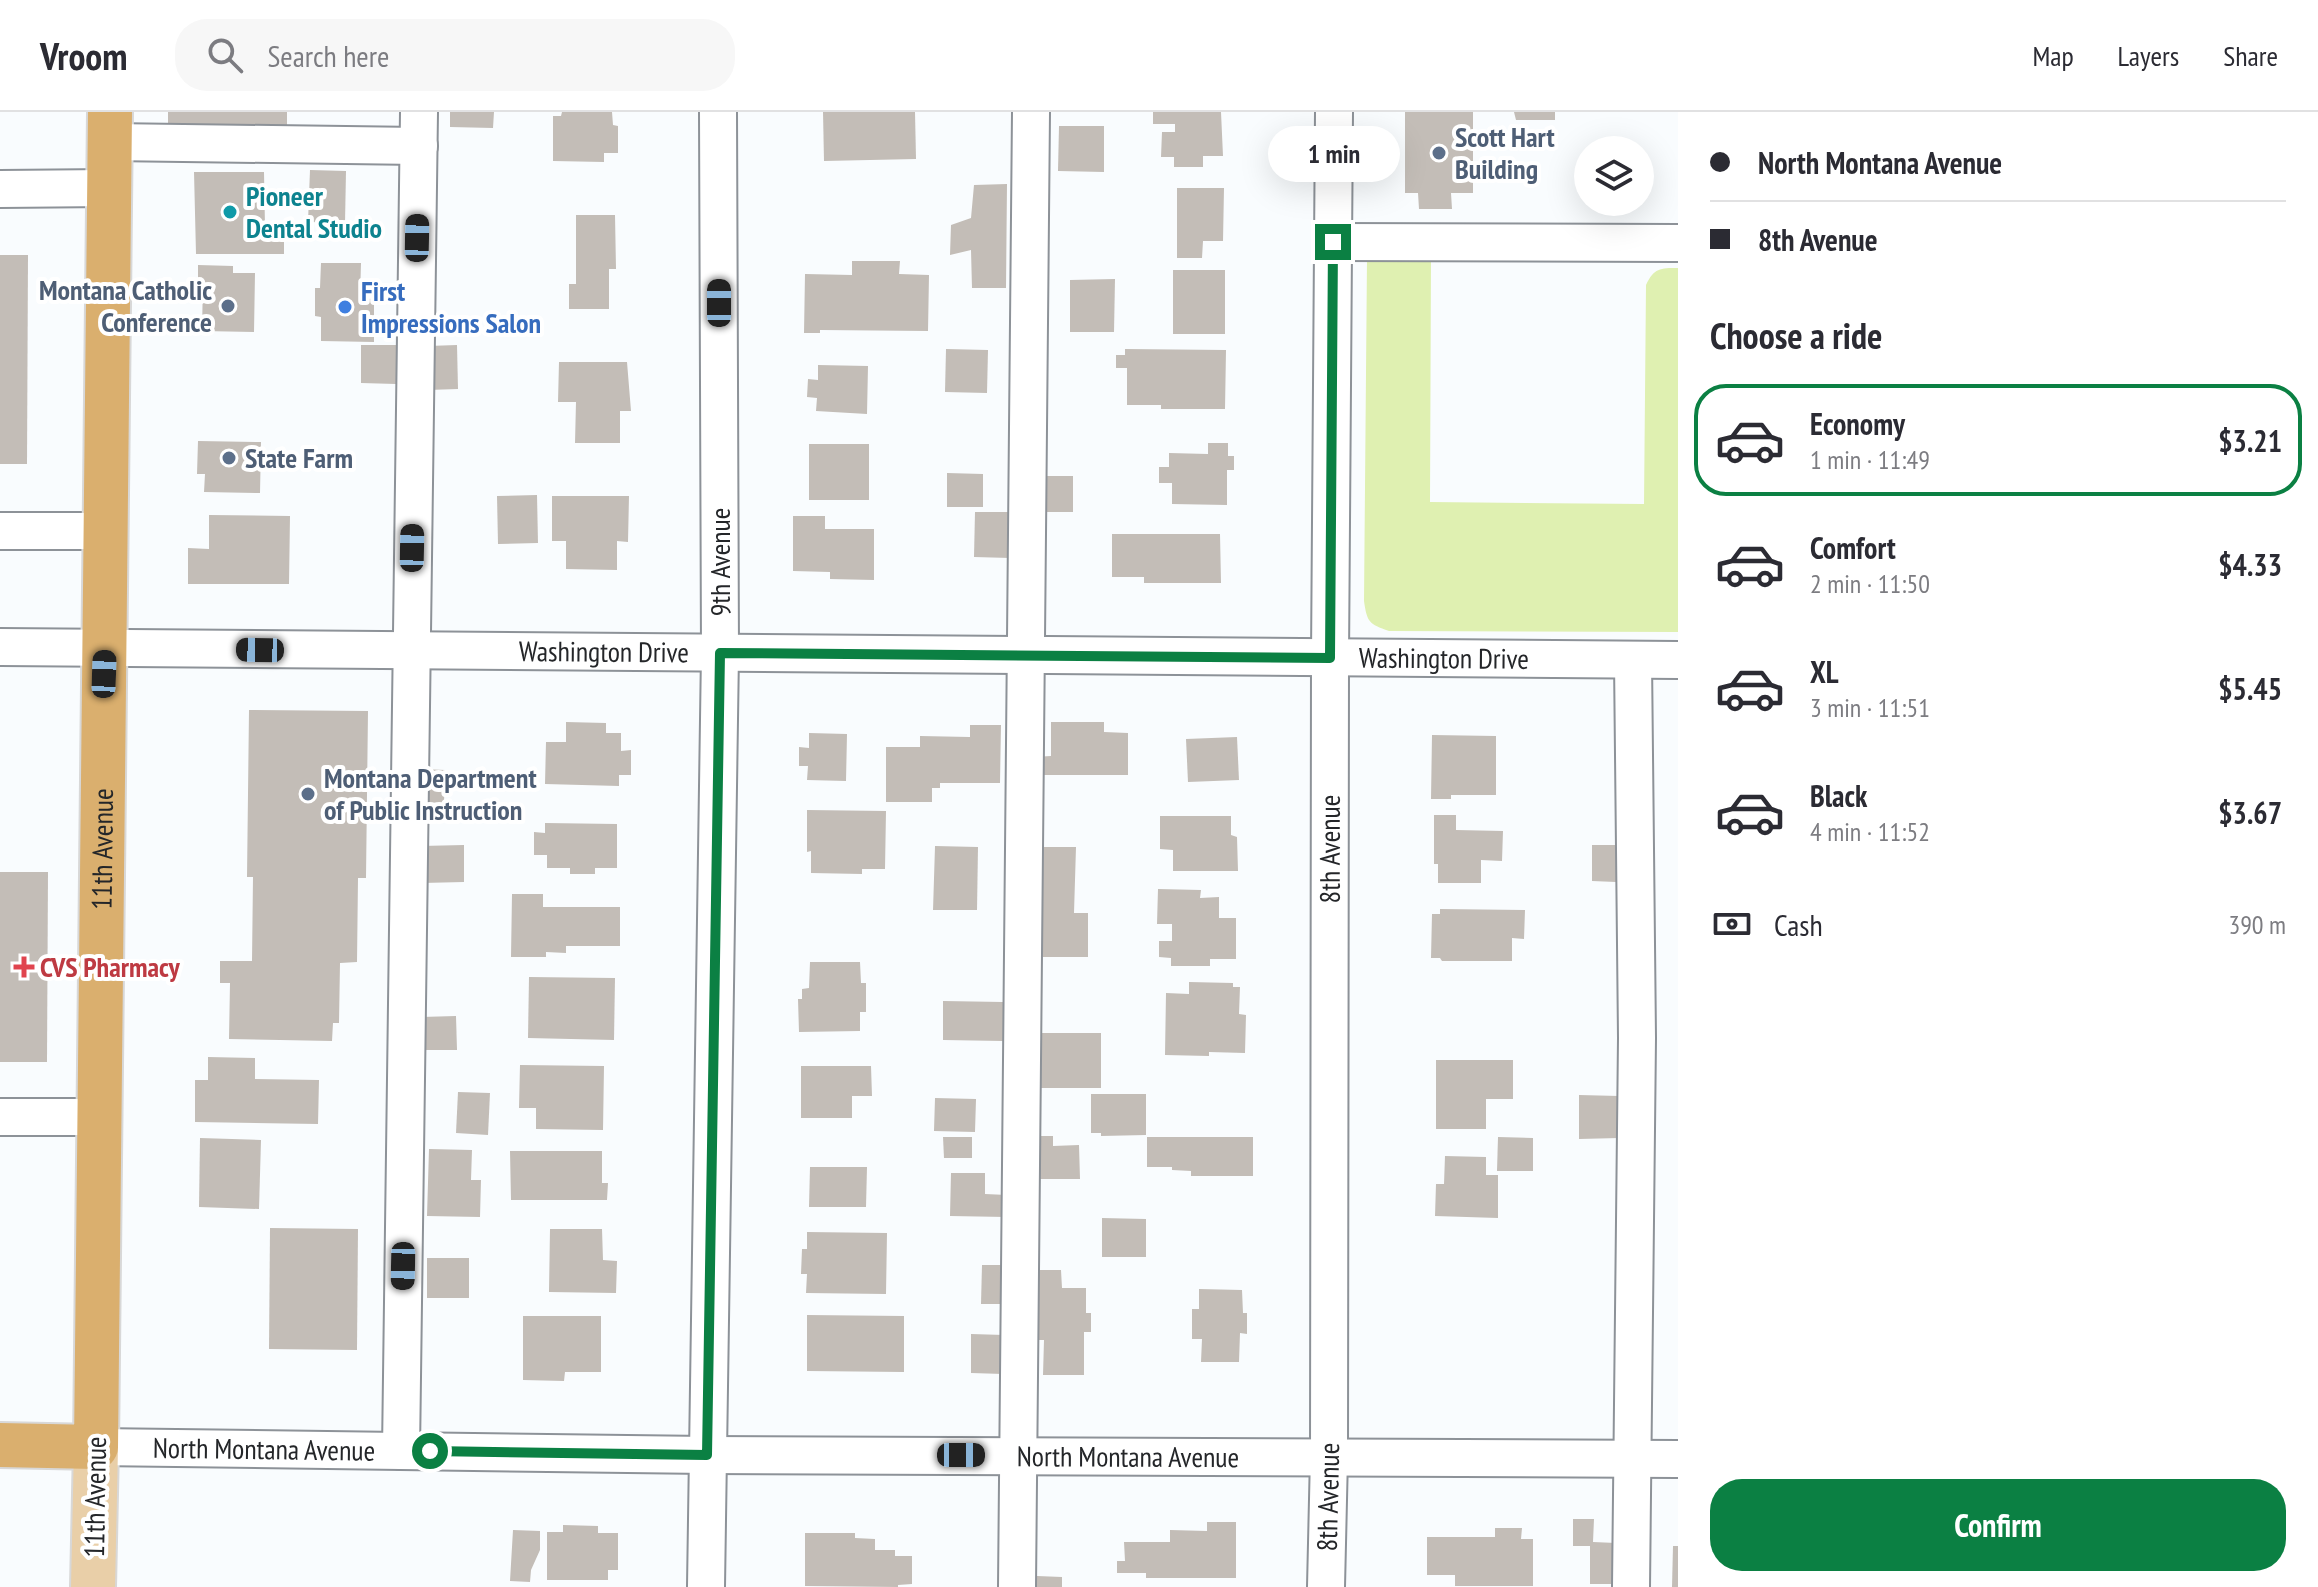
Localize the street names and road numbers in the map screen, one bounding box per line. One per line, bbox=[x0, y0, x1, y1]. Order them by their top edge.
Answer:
street label: 9th Avenue bbox=[701, 508, 738, 616]
street label: Washington Drive bbox=[519, 632, 689, 670]
street label: Washington Drive bbox=[1359, 639, 1529, 677]
street label: 11th Avenue bbox=[83, 788, 121, 910]
street label: 8th Avenue bbox=[1311, 795, 1348, 903]
street label: North Montana Avenue bbox=[153, 1429, 375, 1469]
street label: 11th Avenue bbox=[75, 1436, 114, 1558]
street label: North Montana Avenue bbox=[1017, 1437, 1239, 1475]
street label: 8th Avenue bbox=[1308, 1443, 1347, 1552]

